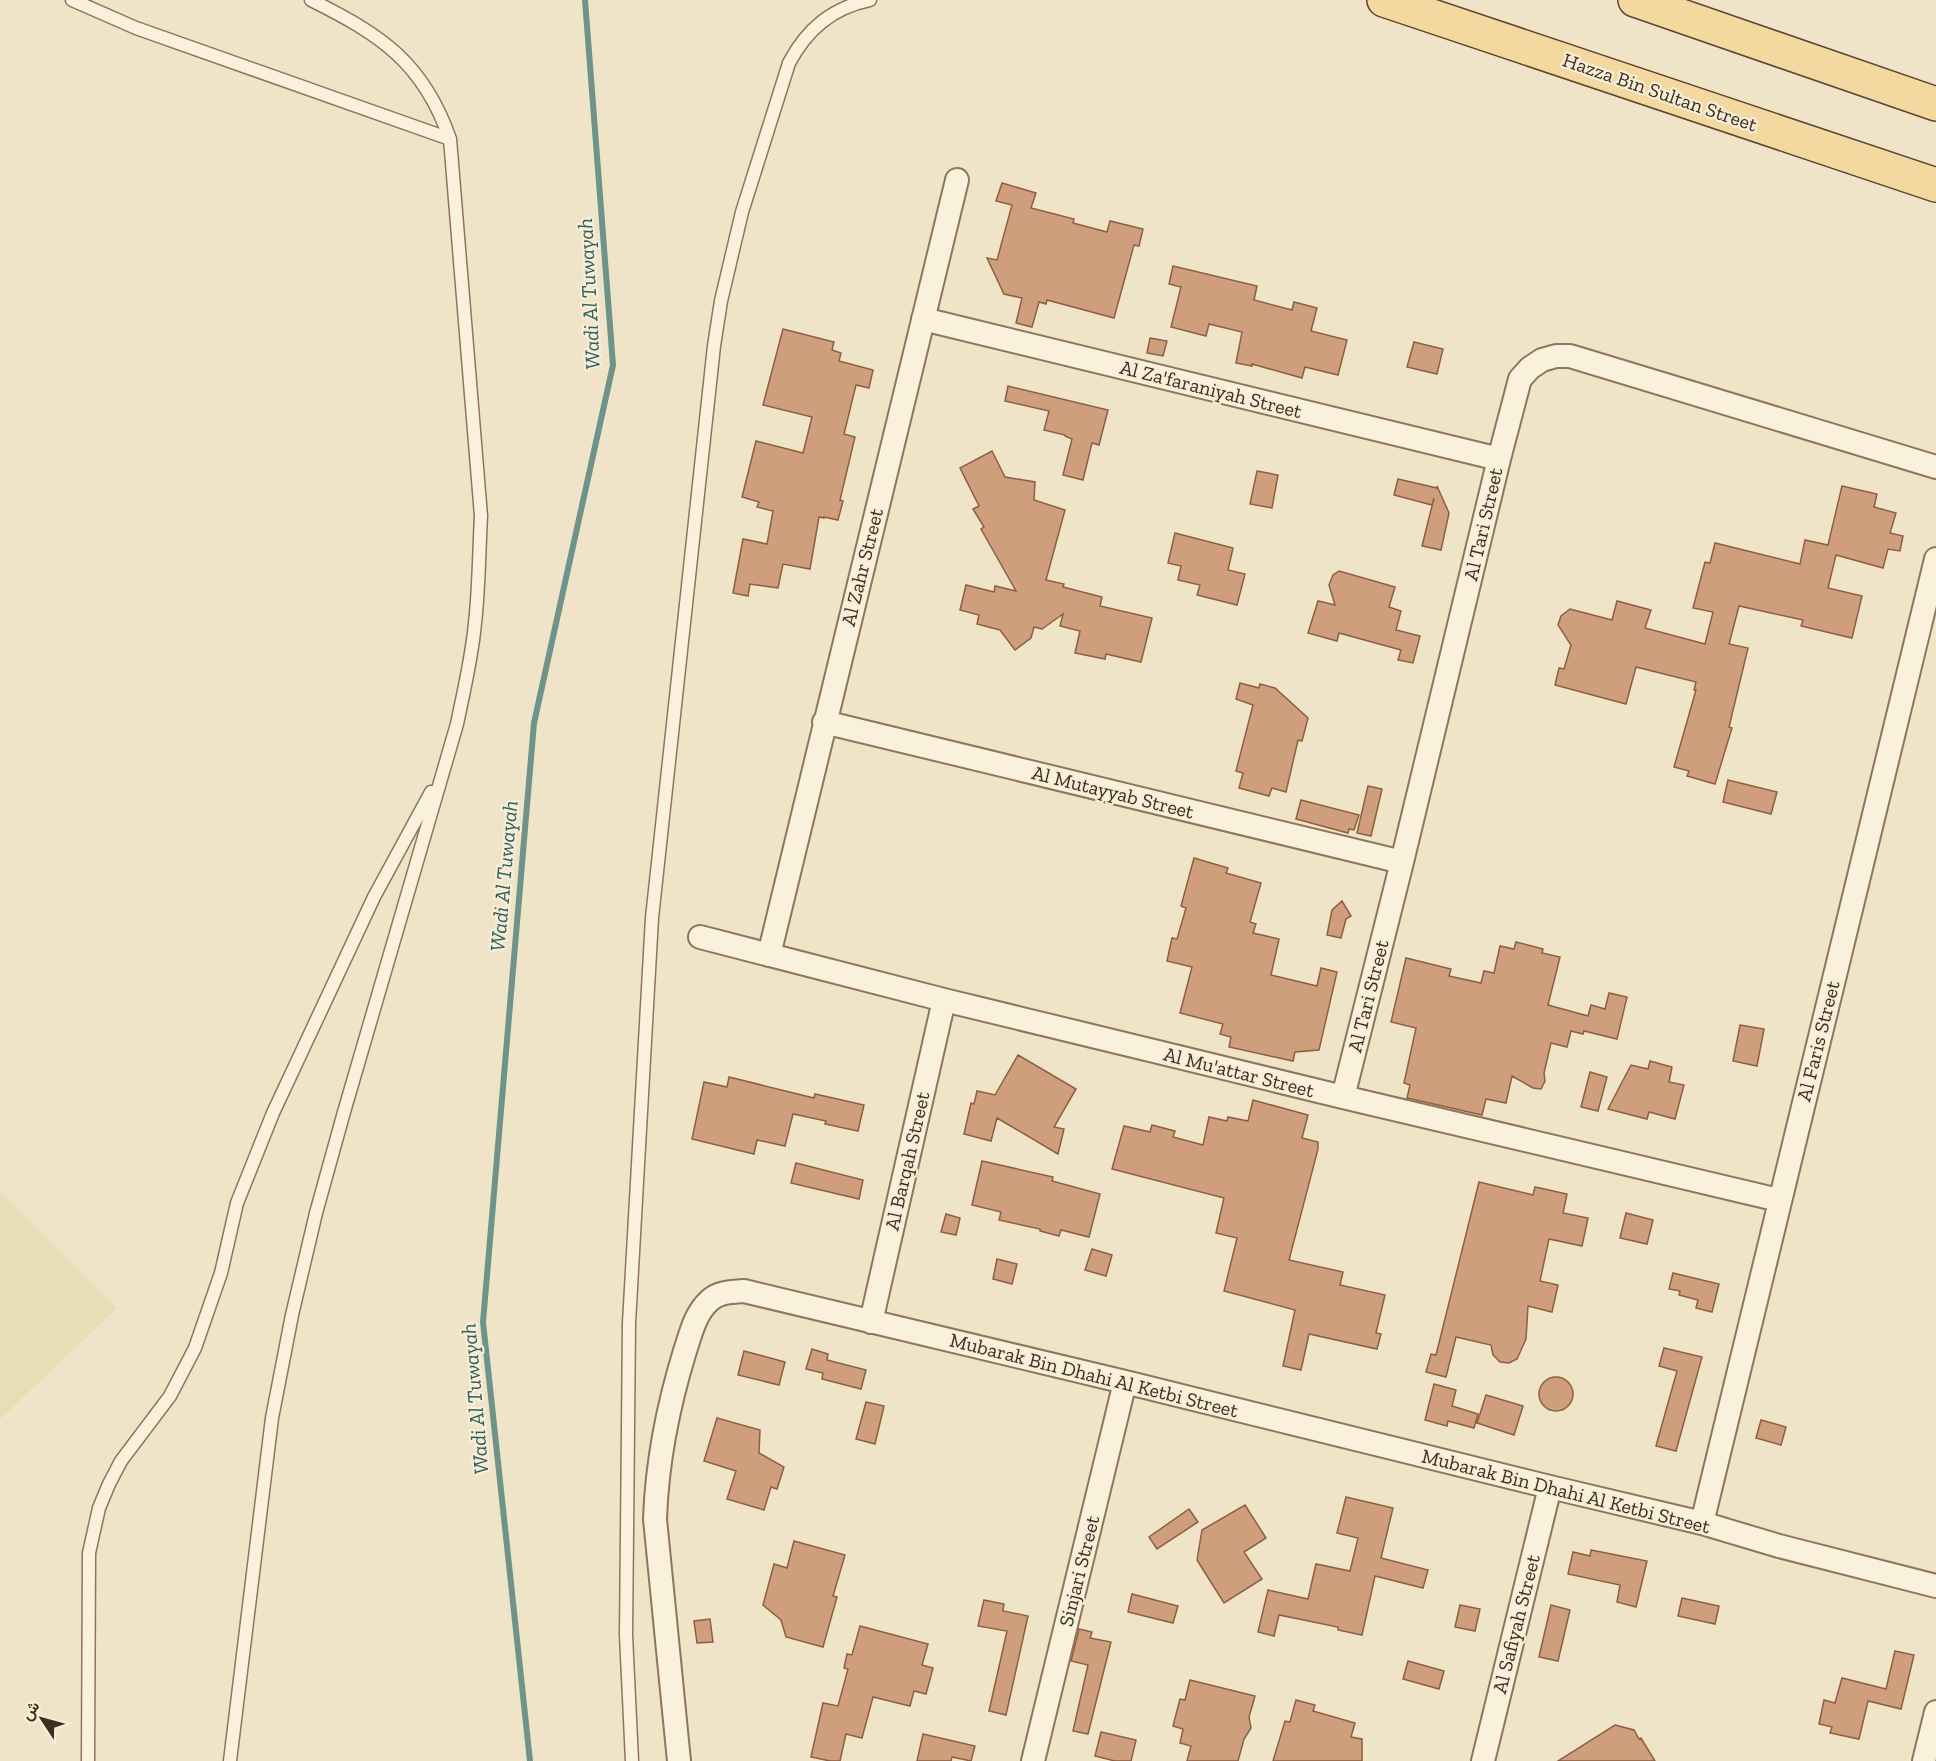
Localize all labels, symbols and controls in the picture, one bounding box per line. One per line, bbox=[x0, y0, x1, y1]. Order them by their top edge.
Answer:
street label: Hazza Bin Sultan Street bbox=[1560, 47, 1761, 137]
water label: Wadi Al Tuwayah bbox=[572, 218, 605, 370]
street label: Al Za'faraniyah Street bbox=[1118, 355, 1305, 423]
street label: Al Tari Street bbox=[1458, 465, 1508, 583]
street label: Al Zahr Street bbox=[836, 505, 888, 628]
street label: Al Mutayyab Street bbox=[1030, 760, 1197, 824]
water label: Wadi Al Tuwayah bbox=[484, 799, 523, 952]
street label: Al Tari Street bbox=[1342, 937, 1394, 1055]
street label: Al Faris Street bbox=[1791, 978, 1845, 1104]
street label: Al Mu'attar Street bbox=[1161, 1042, 1317, 1102]
street label: Al Barqah Street bbox=[879, 1089, 935, 1233]
water label: Wadi Al Tuwayah bbox=[455, 1323, 494, 1476]
street label: Mubarak Bin Dhahi Al Ketbi Street bbox=[947, 1327, 1241, 1423]
street label: Mubarak Bin Dhahi Al Ketbi Street bbox=[1419, 1443, 1713, 1539]
street label: Sinjari Street bbox=[1054, 1512, 1105, 1629]
street label: Al Safiyah Street bbox=[1487, 1551, 1545, 1696]
north arrow bbox=[12, 1689, 72, 1749]
text: ش bbox=[17, 1697, 44, 1724]

